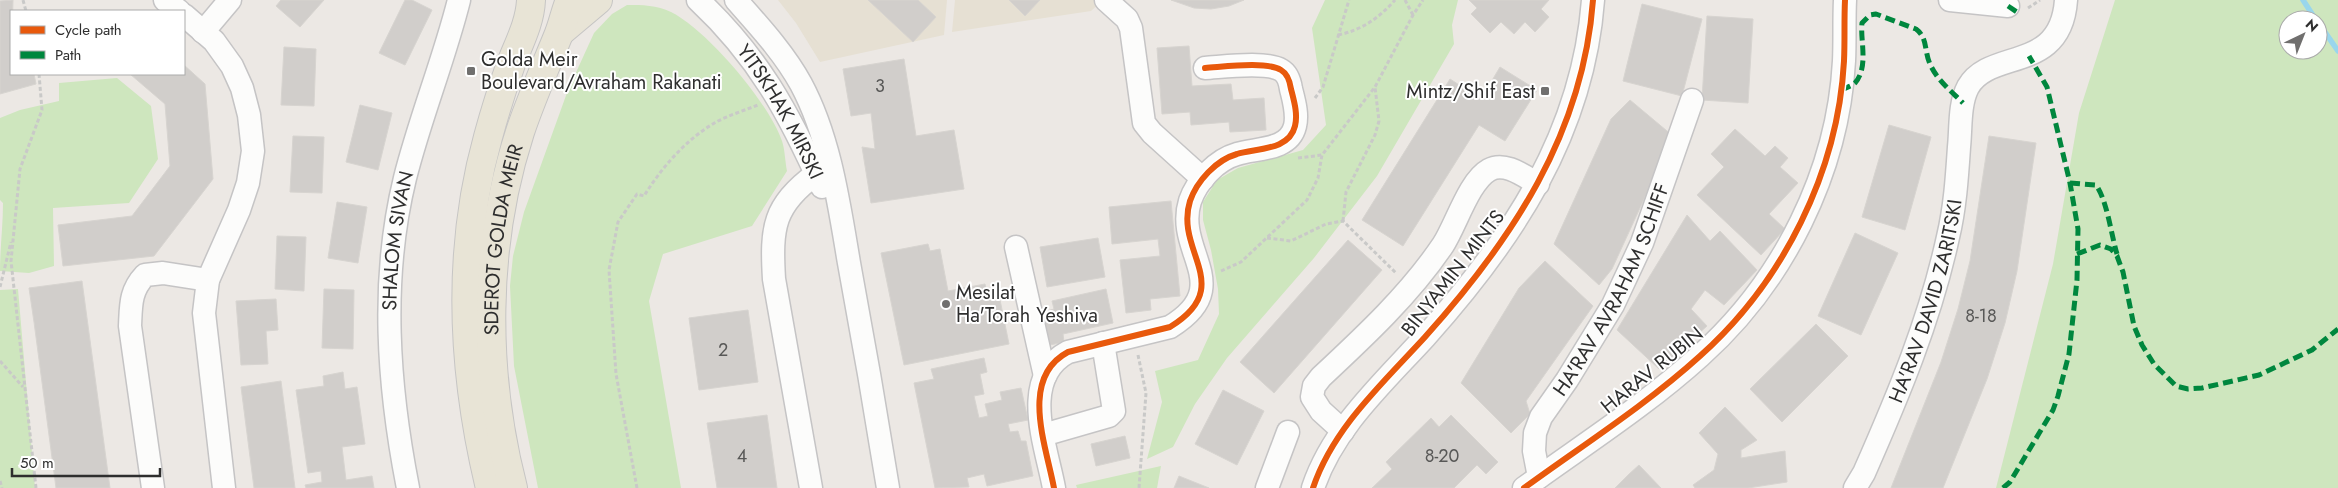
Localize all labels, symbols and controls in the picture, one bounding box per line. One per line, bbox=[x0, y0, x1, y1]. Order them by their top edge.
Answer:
legend bbox=[10, 10, 185, 75]
north arrow bbox=[2278, 10, 2328, 60]
text: N bbox=[2301, 14, 2323, 37]
text: Cycle path bbox=[55, 19, 122, 41]
street label: YITSKHAK MIRSKI bbox=[730, 38, 831, 184]
text: Path bbox=[55, 44, 81, 66]
place label: Golda Meir Boulevard/Avraham Rakanati bbox=[481, 45, 722, 97]
marker: Golda Meir Boulevard/Avraham Rakanati bbox=[465, 65, 477, 77]
house number: 3 bbox=[875, 73, 885, 99]
place label: Mintz/Shif East bbox=[1406, 77, 1535, 106]
marker: Mintz/Shif East bbox=[1539, 85, 1551, 97]
street label: SDEROT GOLDA MEIR bbox=[477, 141, 530, 336]
street label: SHALOM SIVAN bbox=[375, 168, 421, 311]
street label: HA'RAV AVRAHAM SCHIFF bbox=[1546, 179, 1676, 402]
street label: HA'RAV DAVID ZARITSKI bbox=[1881, 197, 1969, 407]
street label: BINYAMIN MINTS bbox=[1394, 204, 1512, 342]
place label: Mesilat Ha'Torah Yeshiva bbox=[956, 278, 1098, 330]
marker: Mesilat Ha'Torah Yeshiva bbox=[940, 298, 952, 310]
house number: 8-18 bbox=[1965, 303, 1997, 329]
street label: HARAV RUBIN bbox=[1595, 320, 1709, 420]
house number: 2 bbox=[718, 337, 728, 363]
house number: 4 bbox=[737, 443, 747, 469]
house number: 8-20 bbox=[1425, 443, 1460, 469]
scale bar bbox=[12, 446, 160, 478]
text: 50 m bbox=[20, 452, 54, 474]

